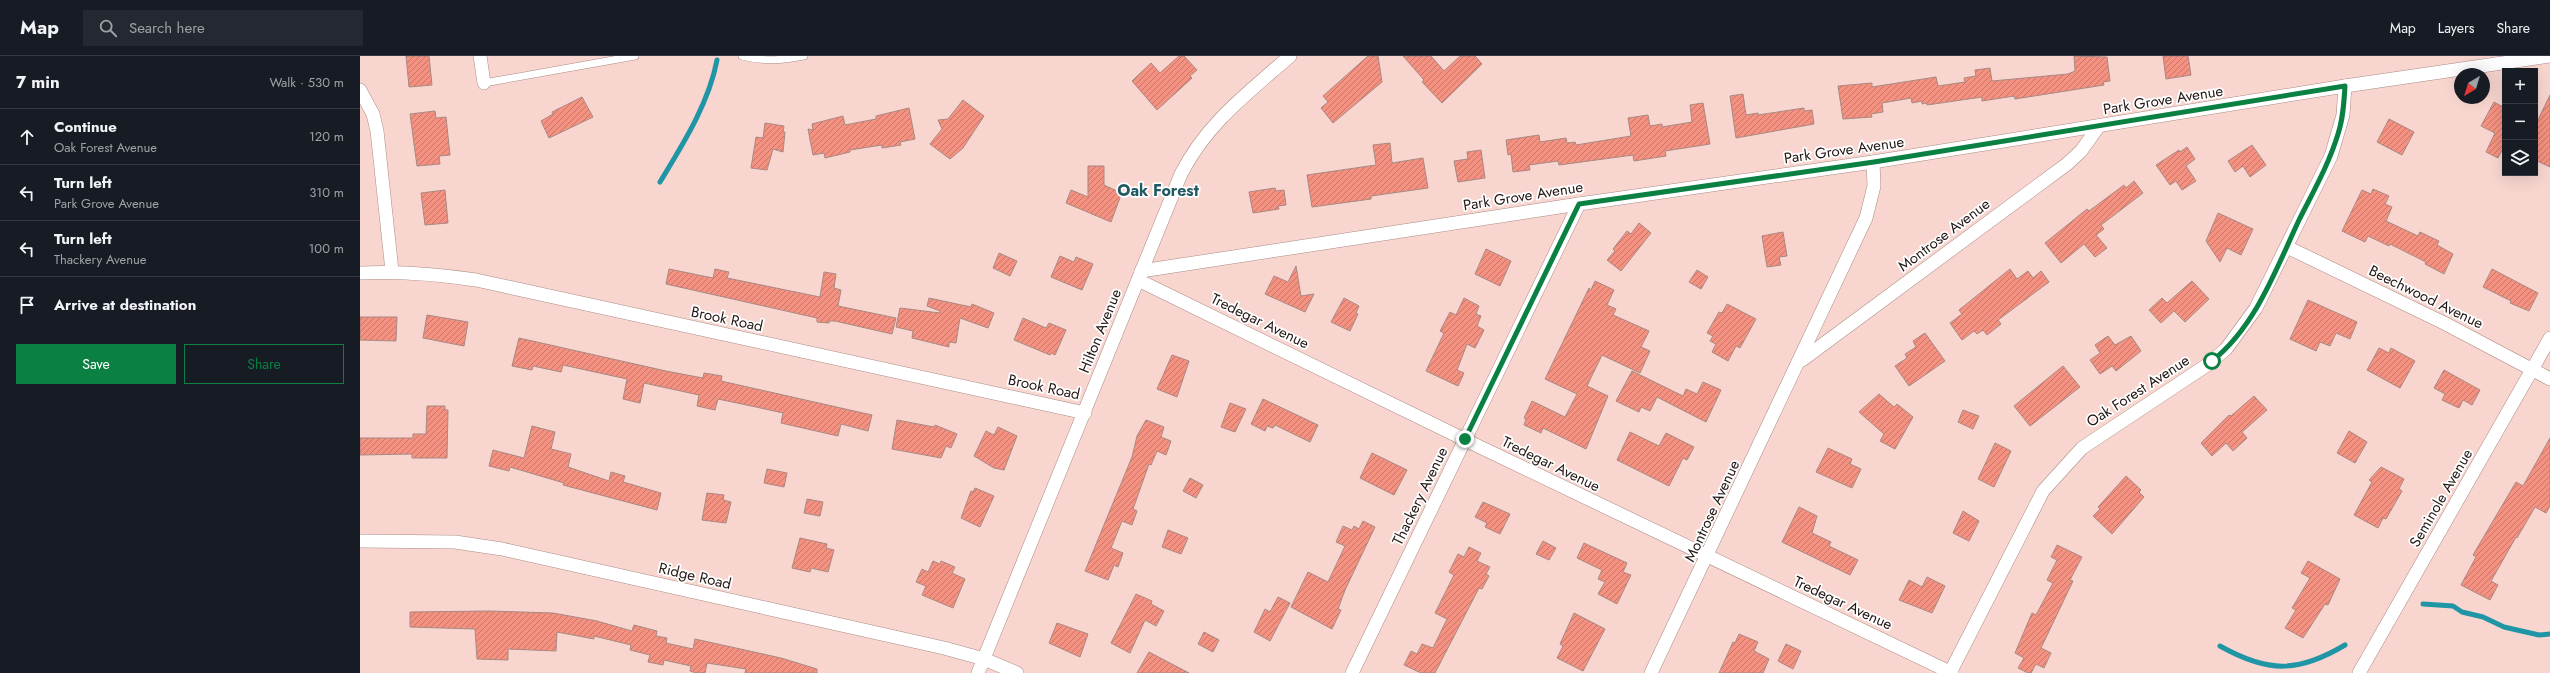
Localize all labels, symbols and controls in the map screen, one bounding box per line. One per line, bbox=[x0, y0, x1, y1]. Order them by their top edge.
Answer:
search box bbox=[83, 10, 363, 46]
text: Map bbox=[20, 14, 59, 41]
icon: search bbox=[97, 17, 119, 39]
text: Search here bbox=[129, 17, 205, 39]
text: Map bbox=[2390, 18, 2416, 38]
text: Layers bbox=[2438, 18, 2474, 38]
text: Share bbox=[2496, 18, 2530, 38]
north arrow bbox=[2454, 68, 2490, 104]
map controls bbox=[2502, 68, 2538, 176]
button: + bbox=[2502, 68, 2538, 104]
text: 7 min bbox=[16, 70, 60, 94]
text: Walk · 530 m bbox=[269, 73, 344, 92]
street label: Park Grove Avenue bbox=[2101, 80, 2225, 120]
button: − bbox=[2502, 104, 2538, 140]
text: Continue bbox=[54, 116, 117, 138]
icon: ahead bbox=[16, 126, 38, 148]
text: 120 m bbox=[309, 127, 344, 146]
street label: Park Grove Avenue bbox=[1783, 131, 1906, 169]
text: Oak Forest Avenue bbox=[54, 138, 157, 157]
button: layers bbox=[2502, 140, 2538, 176]
text: Turn left bbox=[54, 172, 112, 194]
street label: Park Grove Avenue bbox=[1461, 176, 1585, 216]
district label: Oak Forest bbox=[1117, 179, 1200, 202]
icon: left bbox=[16, 182, 38, 204]
text: 310 m bbox=[309, 183, 344, 202]
street label: Montrose Avenue bbox=[1893, 193, 1995, 277]
text: Park Grove Avenue bbox=[54, 194, 159, 213]
text: Turn left bbox=[54, 228, 112, 250]
icon: left bbox=[16, 238, 38, 260]
text: 100 m bbox=[309, 239, 344, 258]
text: Thackery Avenue bbox=[54, 250, 147, 269]
street label: Beechwood Avenue bbox=[2365, 260, 2487, 334]
street label: Hilton Avenue bbox=[1073, 285, 1127, 376]
street label: Tredegar Avenue bbox=[1207, 288, 1313, 354]
icon: arrive bbox=[16, 294, 38, 316]
text: Arrive at destination bbox=[54, 294, 196, 316]
street label: Brook Road bbox=[689, 301, 765, 337]
button: Save bbox=[16, 344, 176, 384]
button: Share bbox=[184, 344, 344, 384]
street label: Oak Forest Avenue bbox=[2082, 349, 2194, 433]
route start bbox=[2203, 352, 2221, 370]
street label: Brook Road bbox=[1006, 369, 1082, 405]
route end bbox=[1456, 430, 1474, 448]
street label: Tredegar Avenue bbox=[1498, 431, 1604, 497]
street label: Thackery Avenue bbox=[1387, 443, 1453, 549]
street label: Seminole Avenue bbox=[2404, 445, 2478, 551]
street label: Montrose Avenue bbox=[1679, 456, 1745, 565]
street label: Ridge Road bbox=[656, 557, 734, 595]
street label: Tredegar Avenue bbox=[1790, 570, 1896, 636]

